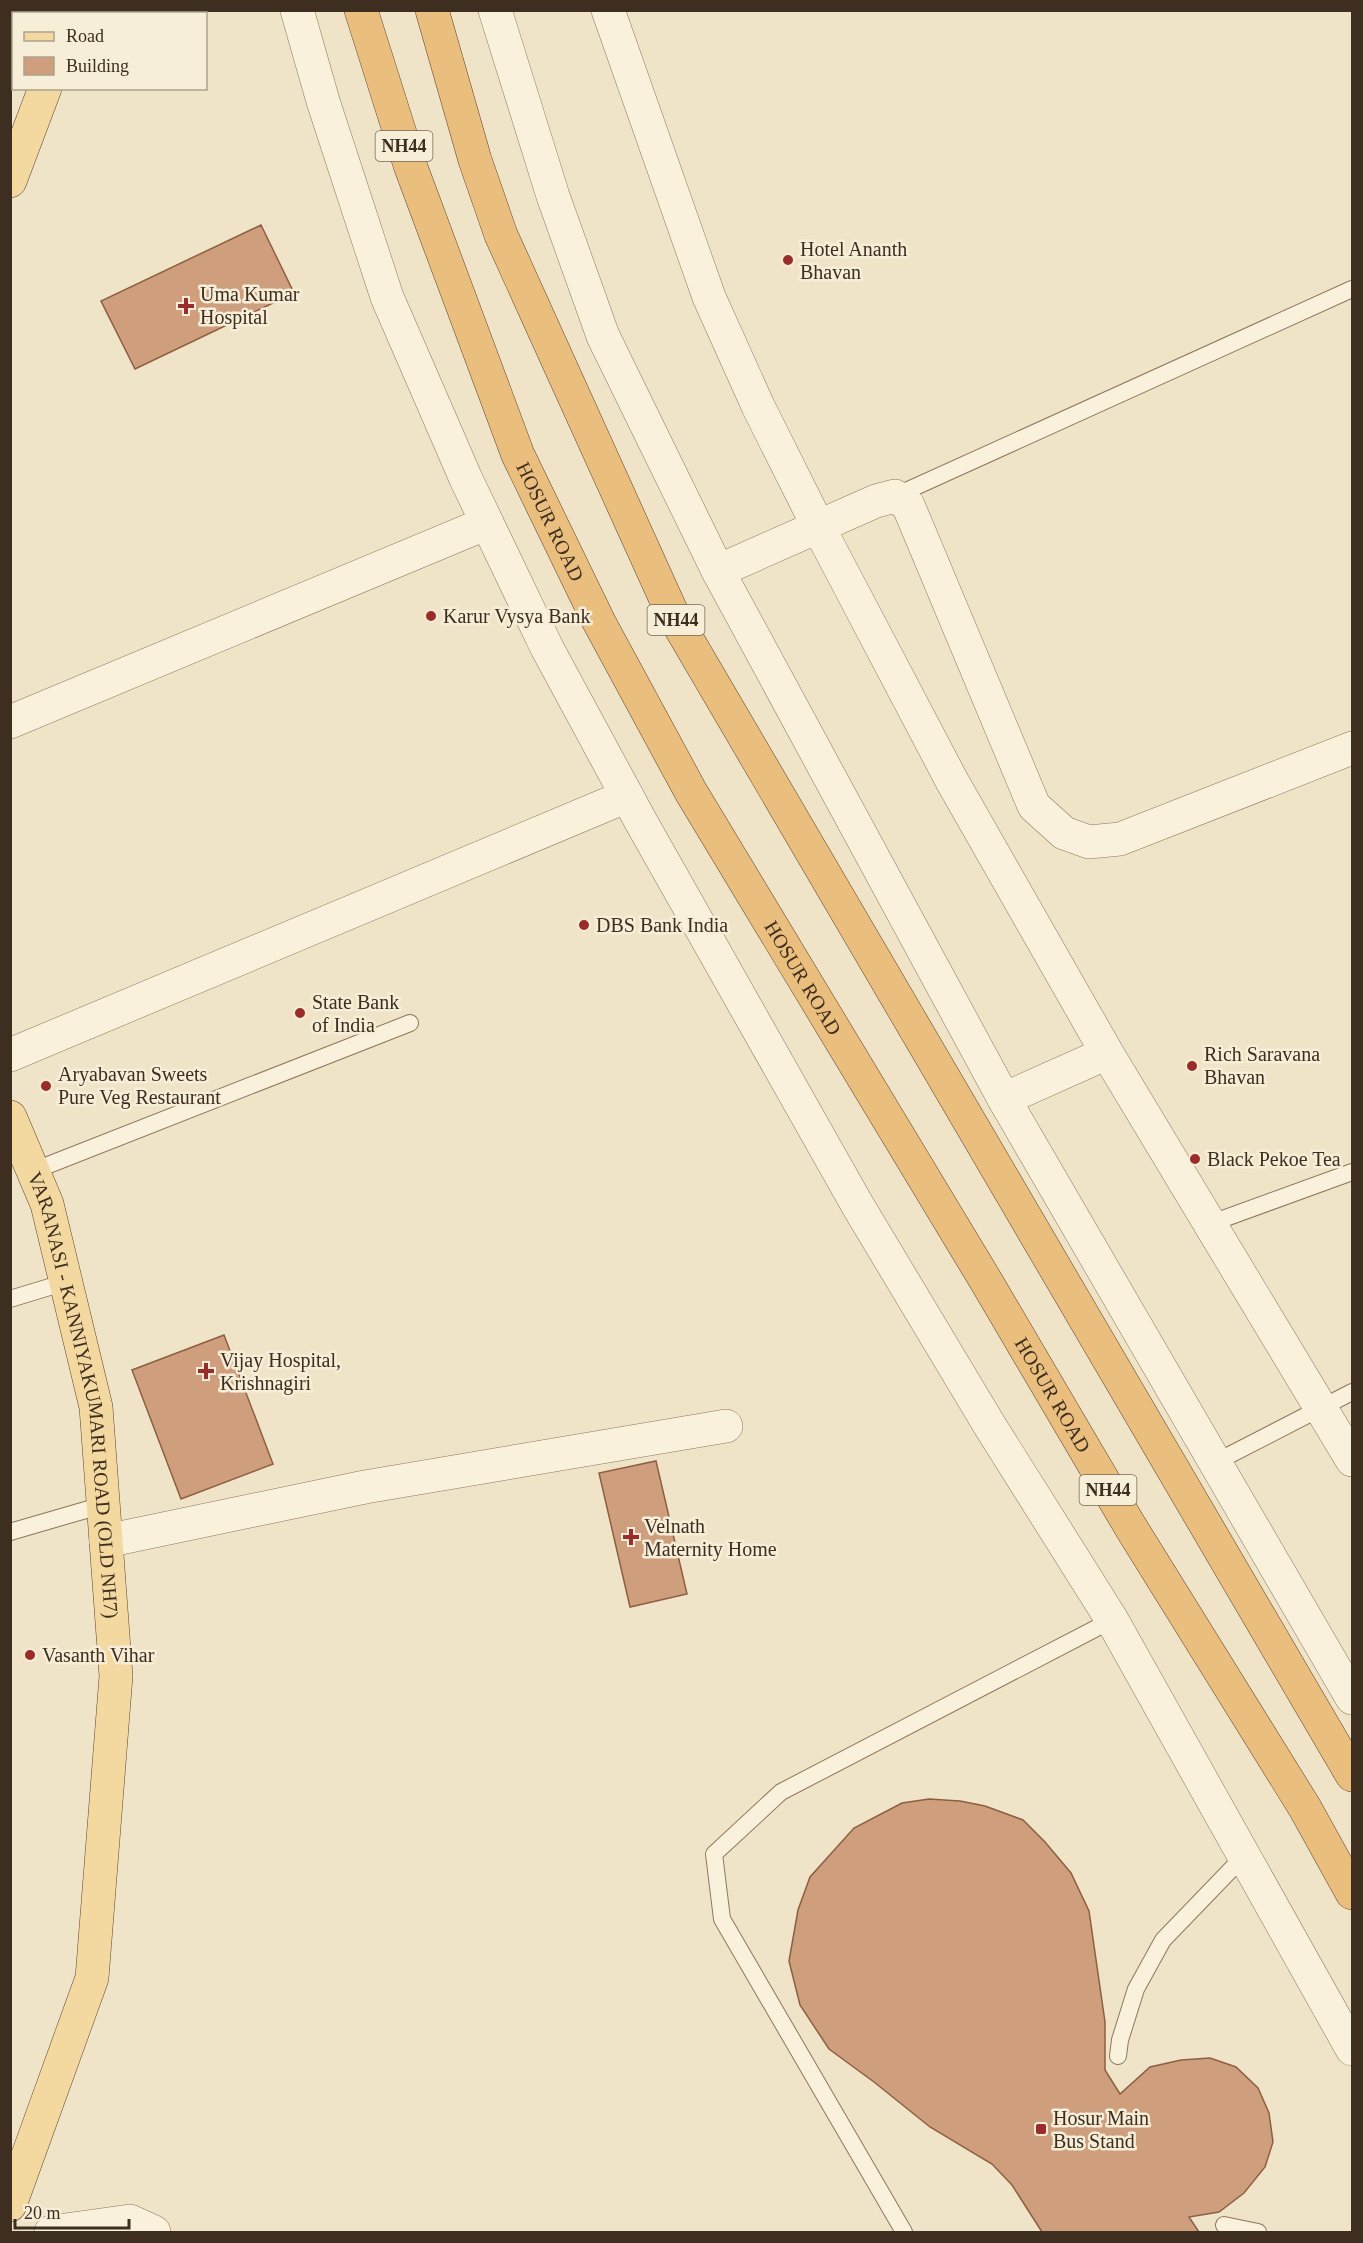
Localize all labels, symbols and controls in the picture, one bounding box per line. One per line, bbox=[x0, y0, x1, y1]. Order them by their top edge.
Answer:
legend bbox=[12, 12, 207, 90]
text: Road bbox=[66, 26, 104, 46]
text: Building bbox=[66, 56, 129, 76]
road number: NH44 bbox=[376, 131, 432, 161]
place label: Hotel Ananth Bhavan bbox=[800, 238, 907, 283]
marker: Hotel Ananth Bhavan bbox=[781, 253, 795, 267]
place label: Uma Kumar Hospital bbox=[200, 283, 300, 329]
marker: Uma Kumar Hospital bbox=[177, 297, 195, 315]
street label: HOSUR ROAD bbox=[512, 458, 588, 585]
place label: Karur Vysya Bank bbox=[443, 605, 590, 628]
road number: NH44 bbox=[648, 605, 704, 635]
marker: Karur Vysya Bank bbox=[424, 609, 438, 623]
place label: DBS Bank India bbox=[596, 914, 728, 936]
street label: HOSUR ROAD bbox=[760, 917, 846, 1039]
marker: DBS Bank India bbox=[577, 918, 591, 932]
place label: State Bank of India bbox=[312, 991, 399, 1036]
marker: State Bank of India bbox=[293, 1006, 307, 1020]
place label: Rich Saravana Bhavan bbox=[1204, 1043, 1320, 1088]
marker: Rich Saravana Bhavan bbox=[1185, 1059, 1199, 1073]
place label: Aryabavan Sweets Pure Veg Restaurant bbox=[58, 1063, 221, 1109]
marker: Aryabavan Sweets Pure Veg Restaurant bbox=[39, 1079, 53, 1093]
place label: Black Pekoe Tea bbox=[1207, 1148, 1341, 1170]
marker: Black Pekoe Tea bbox=[1188, 1152, 1202, 1166]
street label: VARANASI - KANNIYAKUMARI ROAD (OLD NH7) bbox=[24, 1168, 123, 1619]
street label: HOSUR ROAD bbox=[1011, 1333, 1095, 1456]
place label: Vijay Hospital, Krishnagiri bbox=[220, 1349, 341, 1395]
marker: Vijay Hospital, Krishnagiri bbox=[197, 1362, 215, 1380]
road number: NH44 bbox=[1080, 1475, 1136, 1505]
place label: Velnath Maternity Home bbox=[644, 1515, 777, 1561]
marker: Velnath Maternity Home bbox=[622, 1528, 640, 1546]
place label: Vasanth Vihar bbox=[42, 1644, 155, 1666]
marker: Vasanth Vihar bbox=[23, 1648, 37, 1662]
place label: Hosur Main Bus Stand bbox=[1053, 2107, 1149, 2152]
marker: Hosur Main Bus Stand bbox=[1034, 2122, 1048, 2136]
scale bar bbox=[15, 2192, 129, 2230]
text: 20 m bbox=[24, 2203, 61, 2223]

